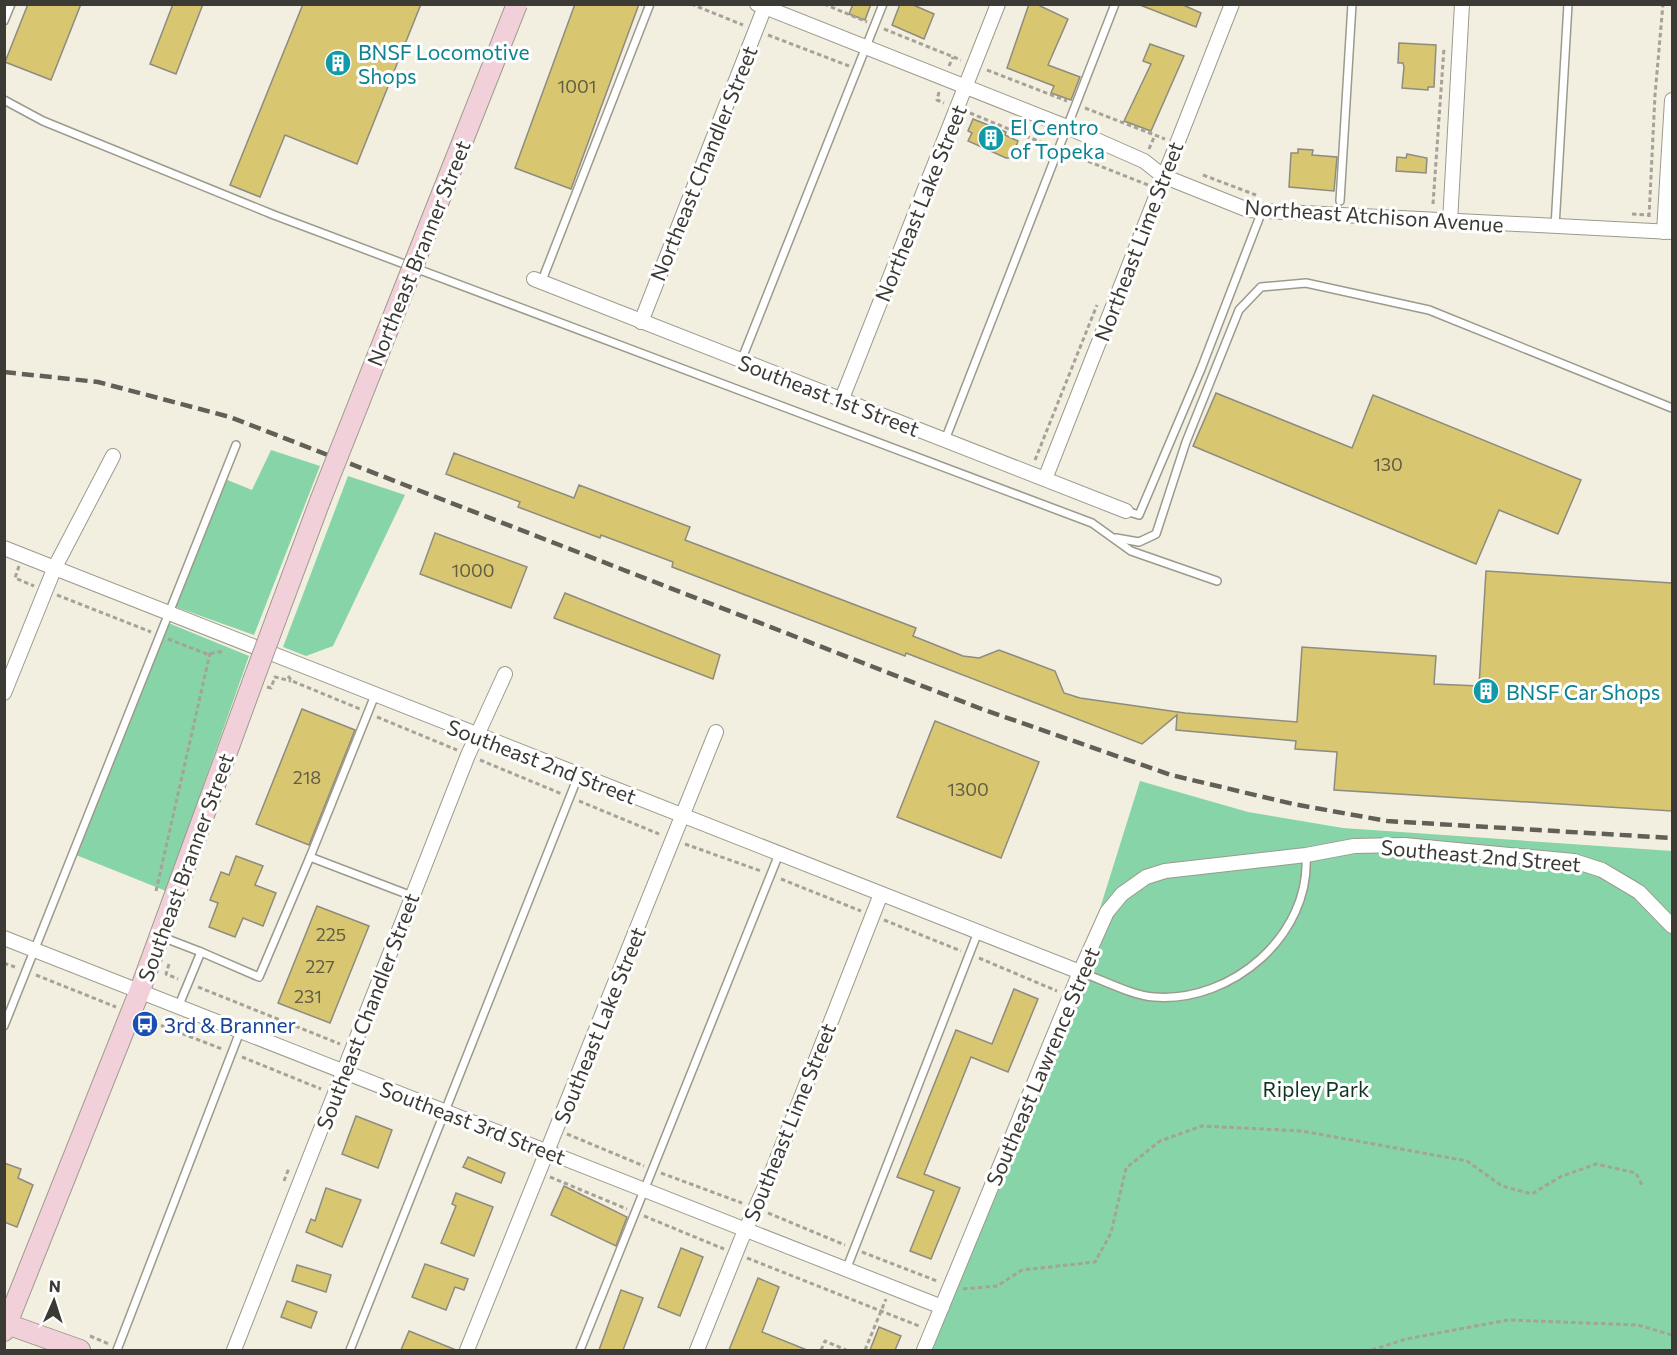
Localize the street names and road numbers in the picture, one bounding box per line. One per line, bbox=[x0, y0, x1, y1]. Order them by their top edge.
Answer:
street label: Northeast Chandler Street bbox=[644, 42, 762, 284]
street label: Northeast Lake Street bbox=[869, 101, 971, 305]
street label: Northeast Branner Street bbox=[361, 136, 475, 370]
street label: Northeast Lime Street bbox=[1088, 138, 1188, 344]
street label: Northeast Atchison Avenue bbox=[1244, 193, 1504, 237]
street label: Southeast 1st Street bbox=[735, 349, 923, 441]
street label: Southeast 2nd Street bbox=[444, 713, 640, 809]
street label: Southeast Branner Street bbox=[132, 749, 238, 985]
street label: Southeast 2nd Street bbox=[1380, 834, 1582, 876]
street label: Southeast Chandler Street bbox=[310, 889, 424, 1133]
street label: Southeast Lake Street bbox=[548, 923, 650, 1127]
street label: Southeast Lawrence Street bbox=[980, 943, 1104, 1189]
street label: Southeast Lime Street bbox=[738, 1019, 840, 1225]
street label: Southeast 3rd Street bbox=[377, 1075, 569, 1169]

